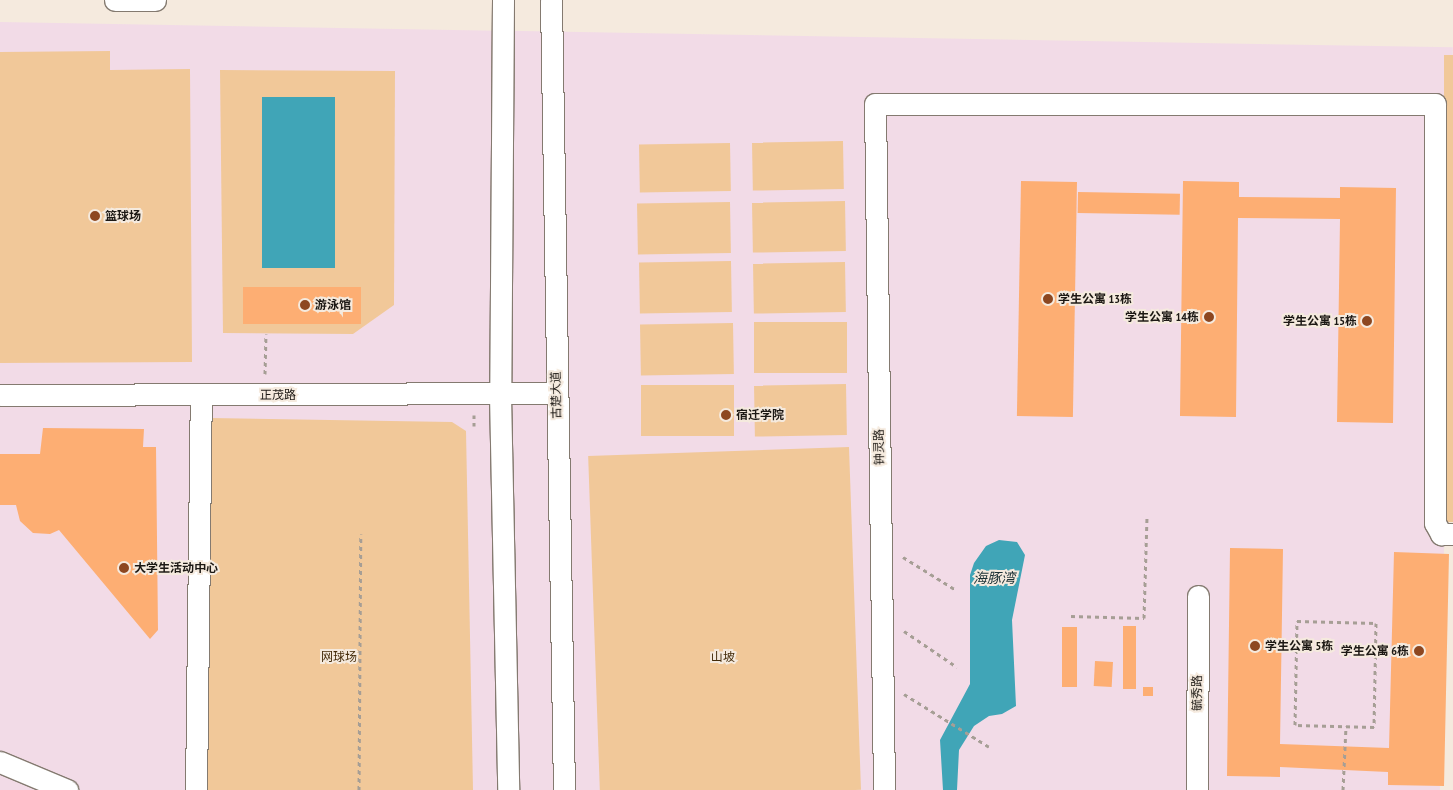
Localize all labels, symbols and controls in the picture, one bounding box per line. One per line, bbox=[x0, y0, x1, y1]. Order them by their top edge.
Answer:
place label: 篮球场 bbox=[105, 209, 141, 223]
marker: 篮球场 bbox=[89, 210, 101, 222]
place label: 学生公寓 13栋 bbox=[1058, 292, 1132, 306]
marker: 学生公寓 13栋 bbox=[1042, 293, 1054, 305]
place label: 游泳馆 bbox=[315, 298, 351, 312]
marker: 游泳馆 bbox=[299, 299, 311, 311]
place label: 学生公寓 14栋 bbox=[1125, 310, 1199, 324]
marker: 学生公寓 14栋 bbox=[1203, 311, 1215, 323]
place label: 学生公寓 15栋 bbox=[1283, 314, 1357, 328]
marker: 学生公寓 15栋 bbox=[1361, 315, 1373, 327]
street label: 古楚大道 bbox=[548, 371, 564, 419]
street label: 正茂路 bbox=[260, 388, 296, 402]
place label: 宿迁学院 bbox=[736, 408, 784, 422]
marker: 宿迁学院 bbox=[720, 409, 732, 421]
street label: 钟灵路 bbox=[871, 429, 887, 465]
place label: 大学生活动中心 bbox=[134, 561, 218, 575]
marker: 大学生活动中心 bbox=[118, 562, 130, 574]
water label: 海豚湾 bbox=[973, 570, 1015, 586]
place label: 学生公寓 5栋 bbox=[1265, 639, 1333, 653]
marker: 学生公寓 5栋 bbox=[1249, 640, 1261, 652]
place label: 学生公寓 6栋 bbox=[1341, 644, 1409, 658]
marker: 学生公寓 6栋 bbox=[1413, 645, 1425, 657]
park label: 网球场 bbox=[321, 650, 357, 664]
park label: 山坡 bbox=[711, 650, 735, 664]
street label: 毓秀路 bbox=[1190, 675, 1204, 711]

